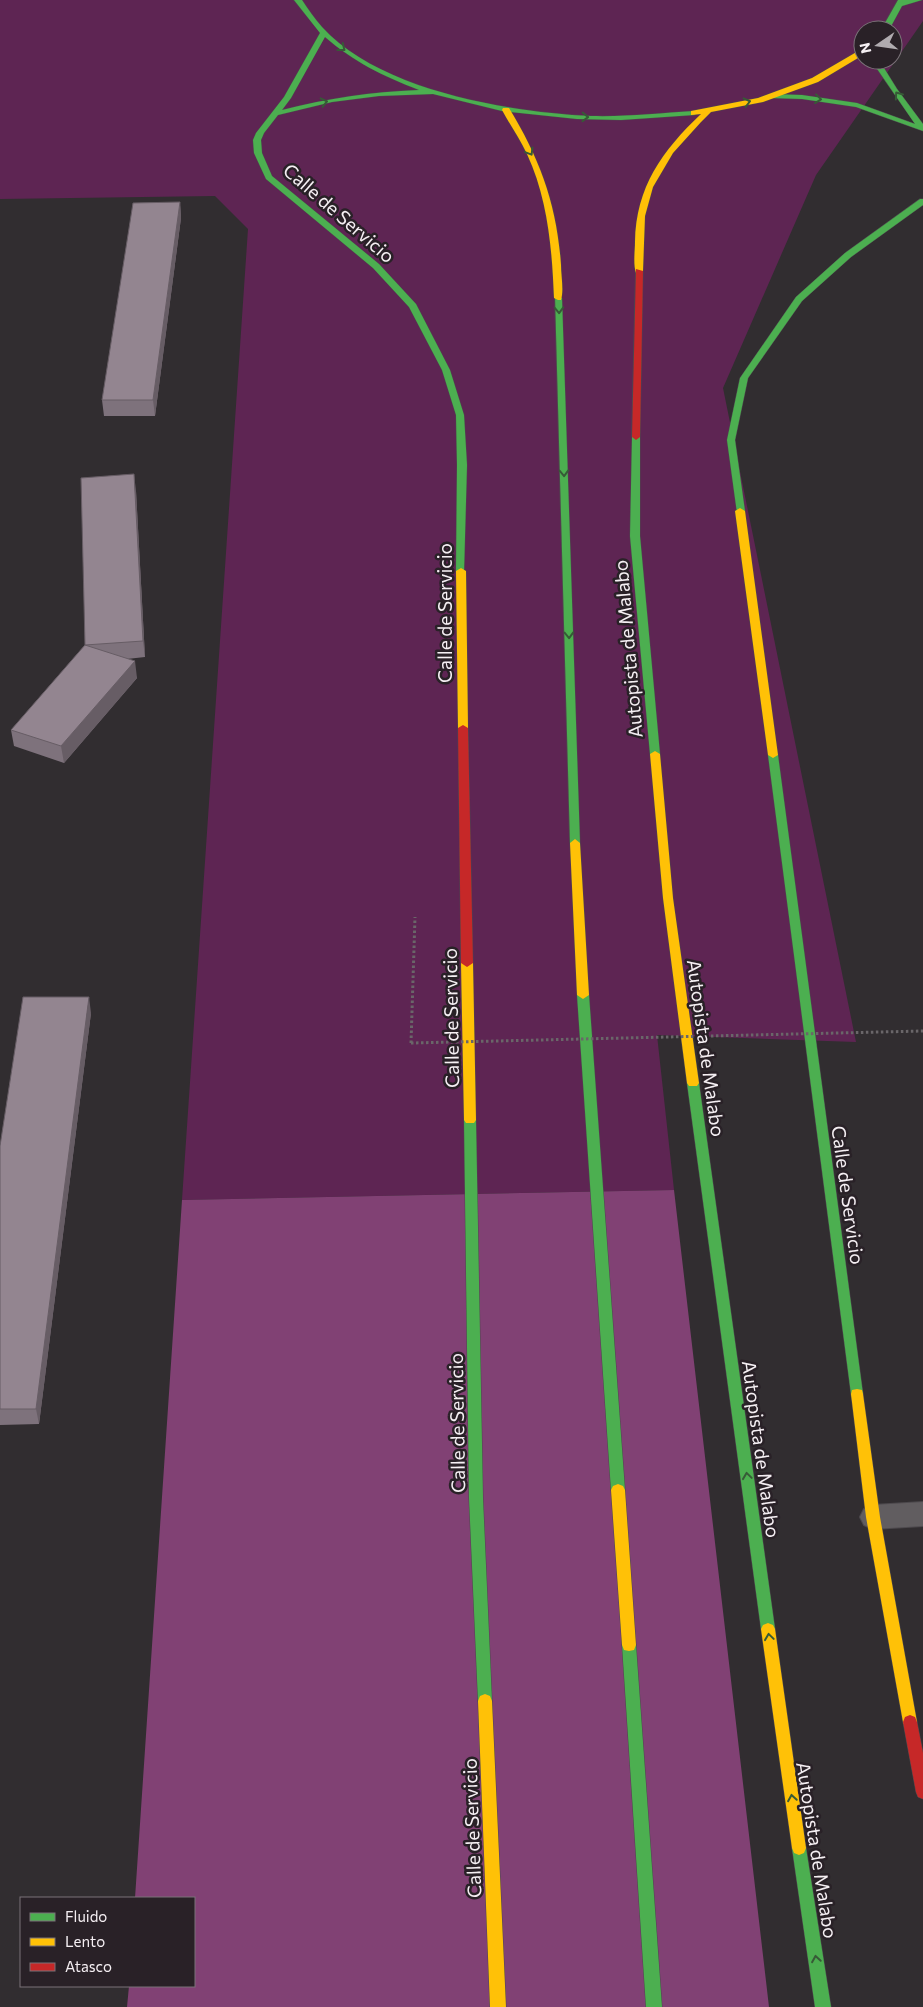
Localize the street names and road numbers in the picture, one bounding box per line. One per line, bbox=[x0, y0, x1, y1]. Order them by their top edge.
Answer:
street label: Calle de Servicio bbox=[279, 158, 400, 267]
street label: Calle de Servicio bbox=[433, 543, 456, 683]
street label: Autopista de Malabo bbox=[608, 559, 647, 739]
street label: Calle de Servicio bbox=[438, 948, 463, 1088]
street label: Autopista de Malabo bbox=[683, 958, 730, 1138]
street label: Calle de Servicio bbox=[827, 1124, 870, 1266]
street label: Calle de Servicio bbox=[444, 1353, 469, 1493]
street label: Autopista de Malabo bbox=[738, 1359, 785, 1539]
street label: Calle de Servicio bbox=[458, 1758, 485, 1898]
street label: Autopista de Malabo bbox=[792, 1760, 843, 1940]

